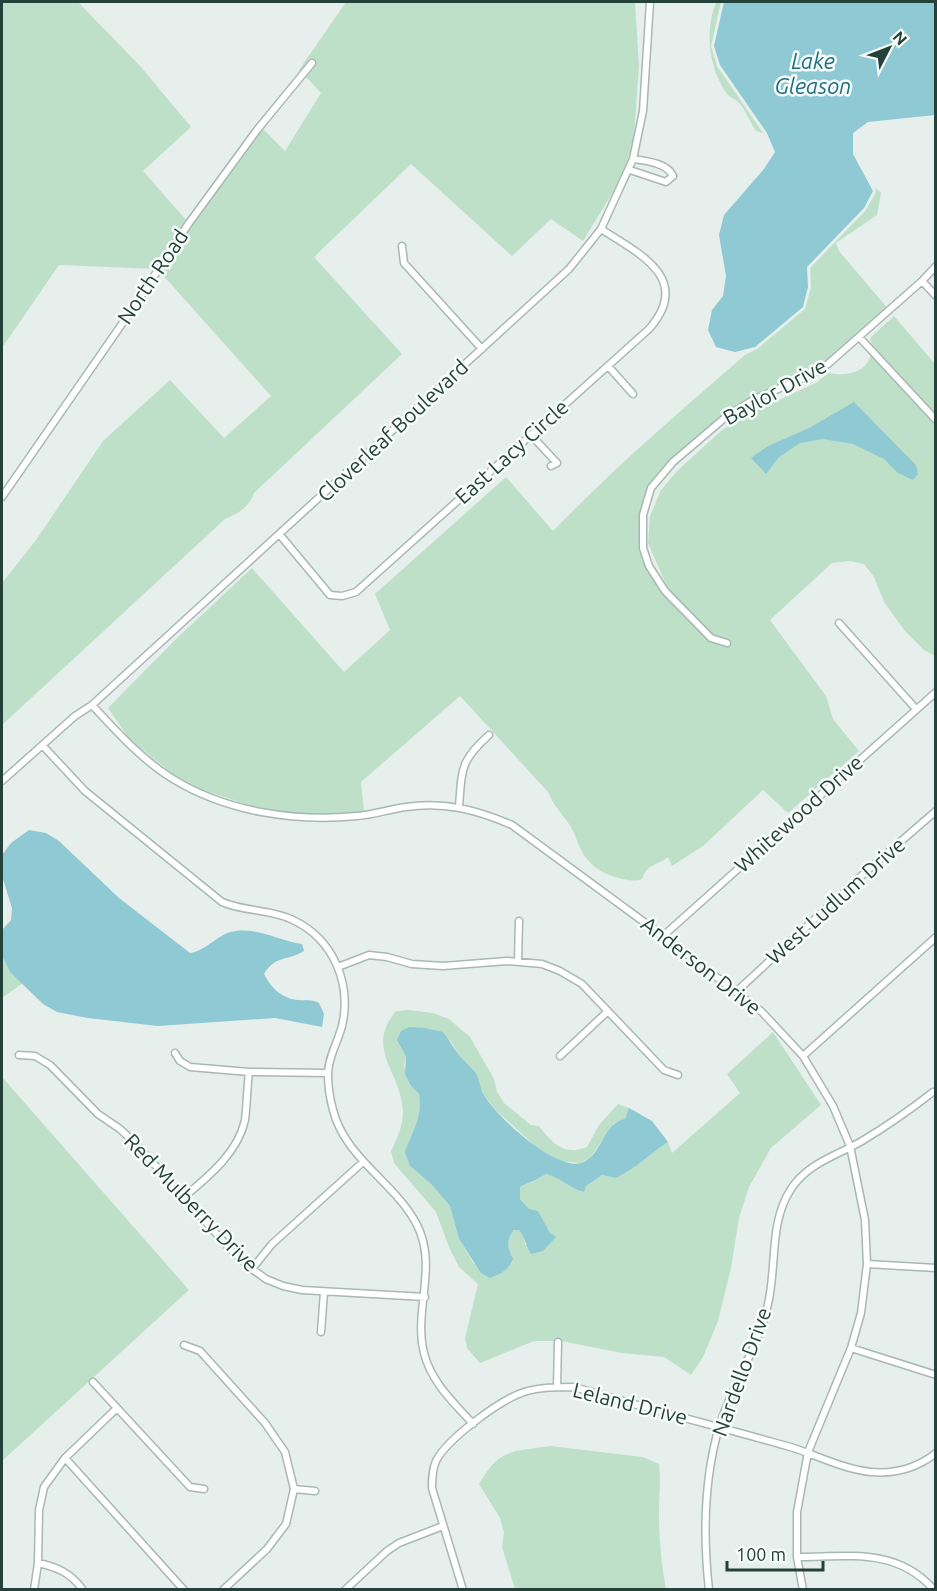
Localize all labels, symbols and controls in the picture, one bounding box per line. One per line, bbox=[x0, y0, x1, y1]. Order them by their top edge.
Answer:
north arrow bbox=[859, 18, 919, 78]
text: N bbox=[889, 28, 911, 48]
water label: Lake Gleason bbox=[775, 48, 851, 98]
street label: North Road bbox=[112, 225, 193, 328]
street label: Baylor Drive bbox=[719, 353, 830, 429]
street label: Cloverleaf Boulevard bbox=[312, 354, 473, 506]
street label: East Lacy Circle bbox=[450, 394, 573, 508]
street label: Whitewood Drive bbox=[729, 750, 867, 877]
street label: West Ludlum Drive bbox=[761, 832, 909, 969]
street label: Anderson Drive bbox=[637, 911, 766, 1019]
street label: Red Mulberry Drive bbox=[120, 1128, 264, 1276]
street label: Nardello Drive bbox=[707, 1304, 775, 1439]
street label: Leland Drive bbox=[570, 1377, 690, 1429]
scale bar bbox=[727, 1534, 823, 1572]
text: 100 m bbox=[736, 1544, 786, 1564]

